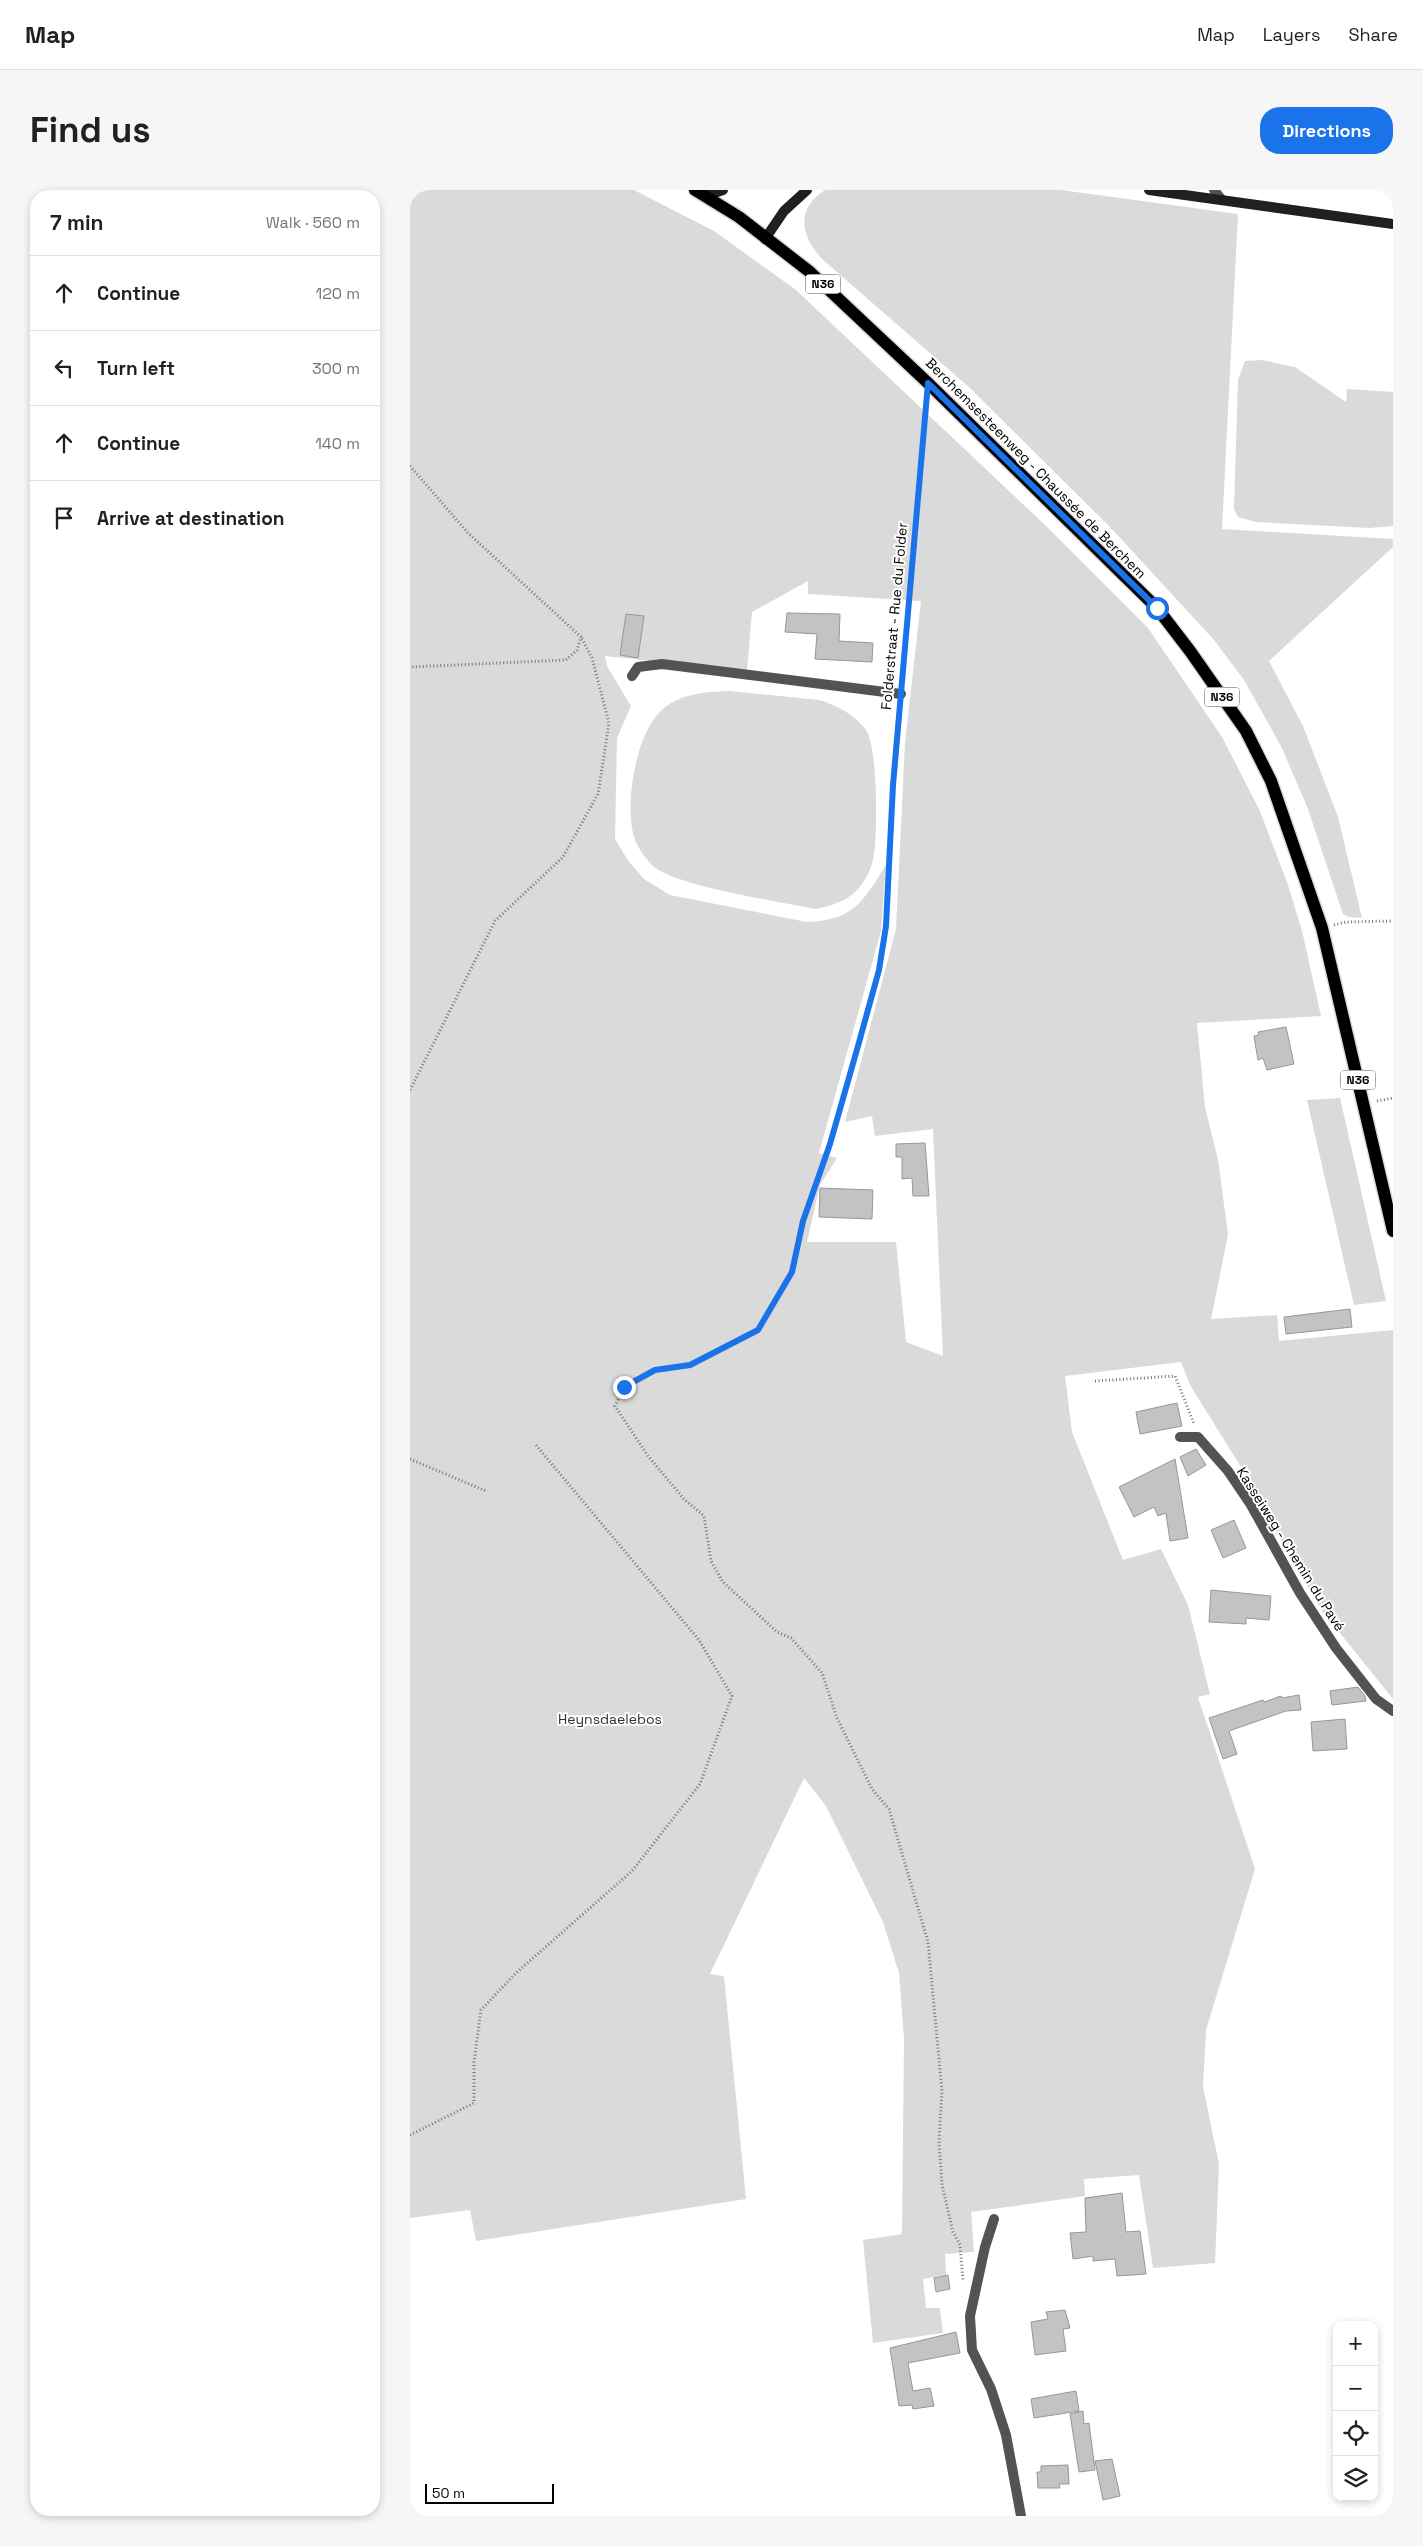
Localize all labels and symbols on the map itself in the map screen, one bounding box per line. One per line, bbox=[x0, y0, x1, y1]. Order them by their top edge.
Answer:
road number: N36 bbox=[806, 275, 840, 294]
street label: Berchemsesteenweg - Chaussée de Berchem bbox=[922, 354, 1150, 582]
street label: Folderstraat - Rue du Folder bbox=[877, 521, 911, 711]
route start bbox=[1146, 597, 1169, 620]
road number: N36 bbox=[1204, 688, 1240, 706]
road number: N36 bbox=[1340, 1070, 1376, 1090]
route end bbox=[613, 1376, 636, 1399]
street label: Kasseiweg - Chemin du Pavé bbox=[1233, 1464, 1349, 1634]
park label: Heynsdaelebos bbox=[558, 1710, 662, 1728]
scale bar bbox=[425, 2481, 554, 2504]

